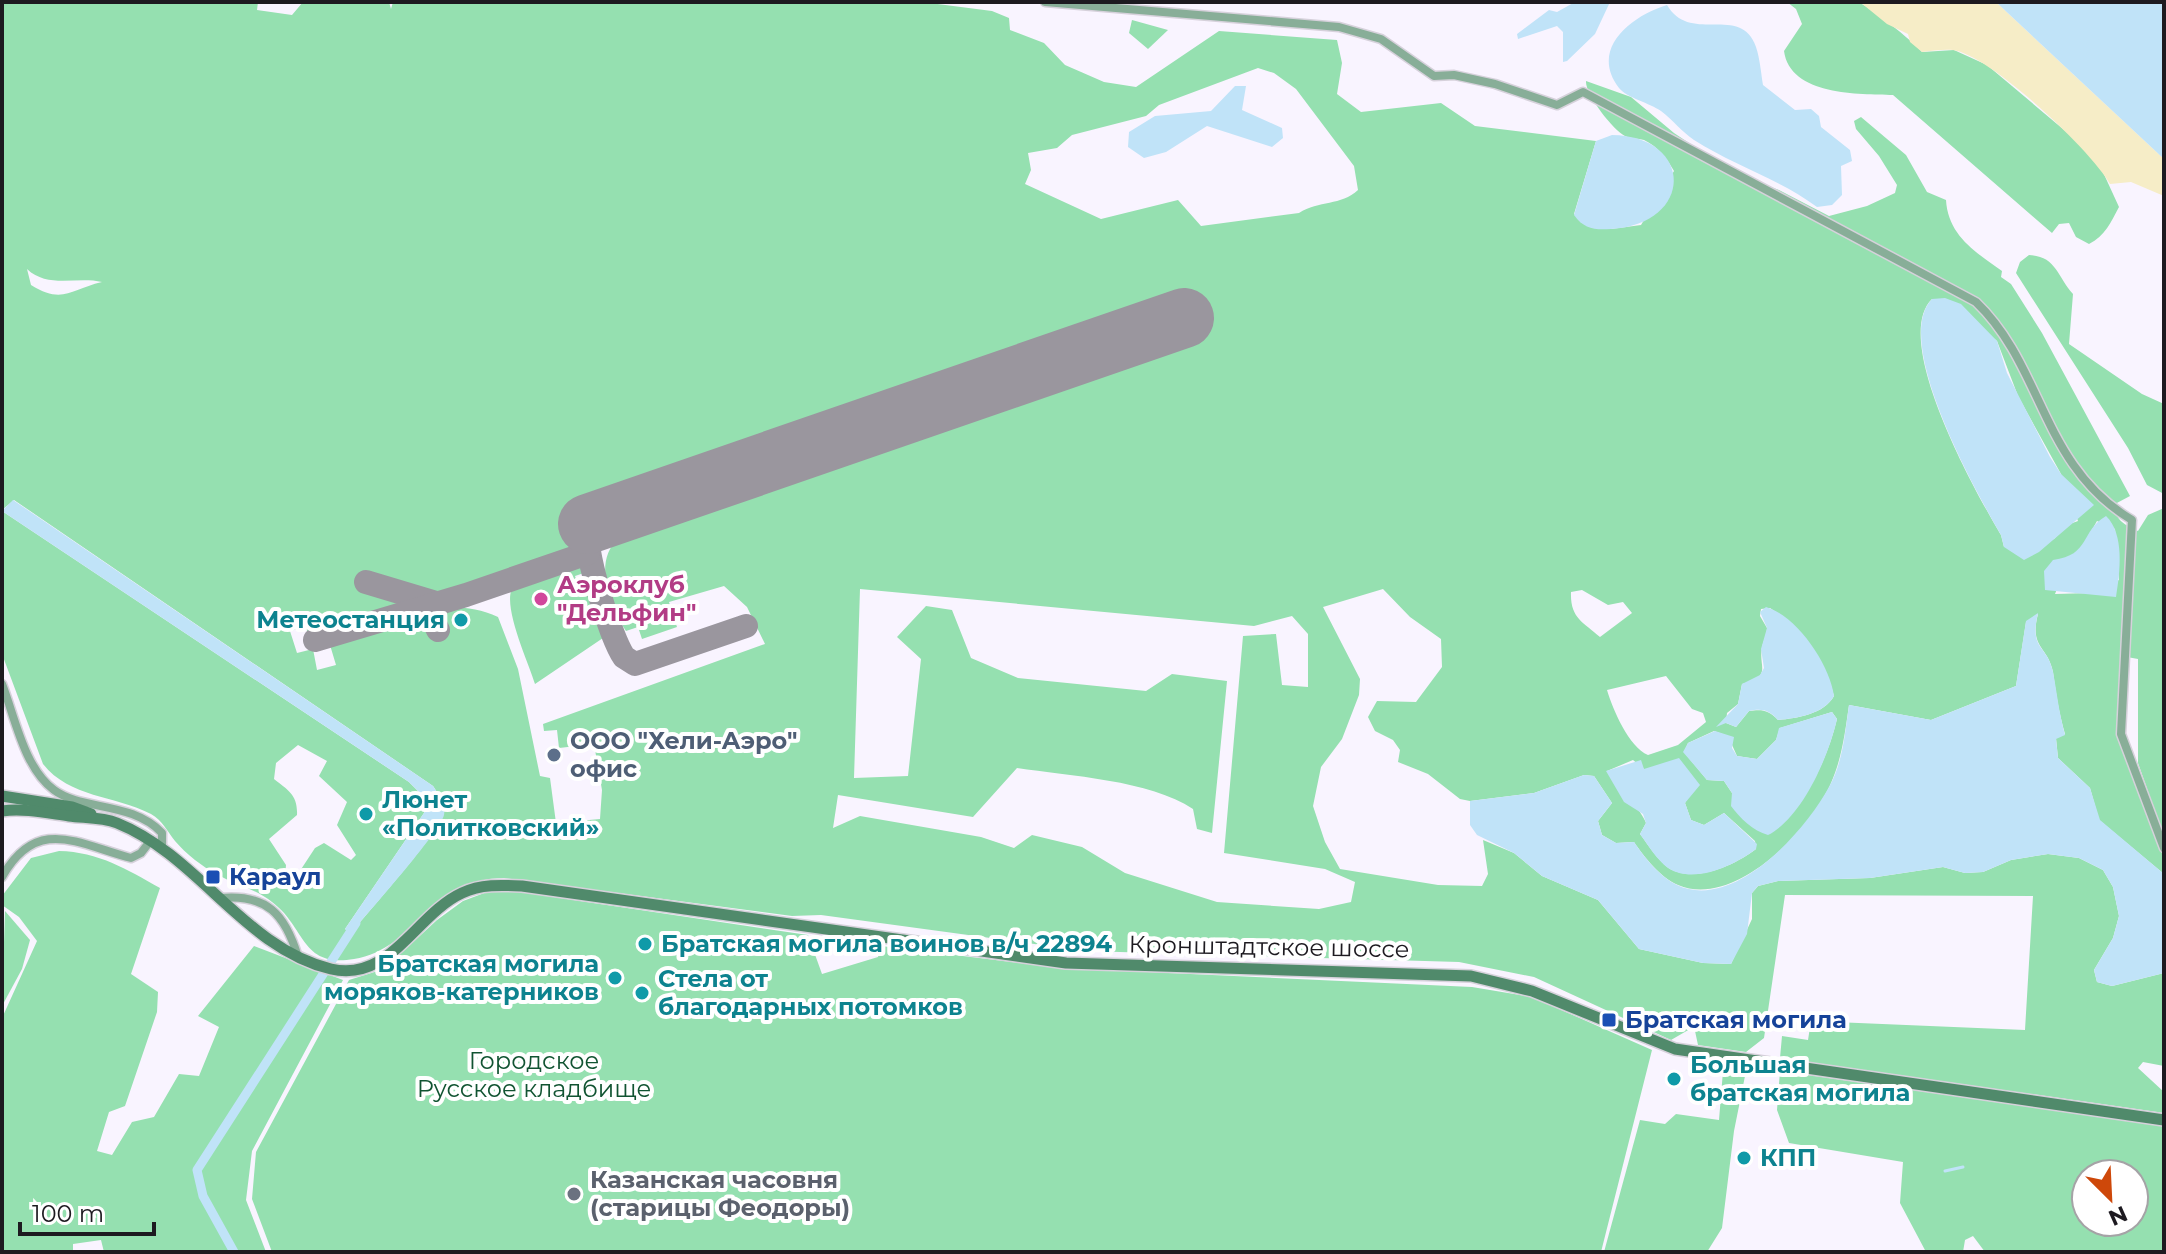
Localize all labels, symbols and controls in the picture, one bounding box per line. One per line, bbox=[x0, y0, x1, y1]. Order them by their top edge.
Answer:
place label: Аэроклуб "Дельфин" bbox=[557, 570, 696, 627]
marker: Аэроклуб "Дельфин" bbox=[532, 590, 550, 608]
place label: Метеостанция bbox=[256, 605, 445, 634]
marker: Метеостанция bbox=[452, 611, 470, 629]
place label: ООО "Хели-Аэро" офис bbox=[570, 726, 797, 783]
marker: ООО "Хели-Аэро" офис bbox=[545, 746, 563, 764]
place label: Люнет «Политковский» bbox=[382, 785, 600, 842]
marker: Люнет «Политковский» bbox=[357, 805, 375, 823]
place label: Караул bbox=[229, 862, 321, 891]
marker: Караул bbox=[204, 868, 222, 886]
place label: Братская могила воинов в/ч 22894 bbox=[661, 929, 1113, 958]
street label: Кронштадтское шоссе bbox=[1128, 930, 1410, 963]
marker: Братская могила воинов в/ч 22894 bbox=[636, 935, 654, 953]
place label: Братская могила моряков-катерников bbox=[324, 949, 599, 1006]
place label: Стела от благодарных потомков bbox=[658, 964, 963, 1021]
marker: Братская могила моряков-катерников bbox=[606, 969, 624, 987]
marker: Стела от благодарных потомков bbox=[633, 984, 651, 1002]
place label: Братская могила bbox=[1625, 1005, 1847, 1034]
marker: Братская могила bbox=[1600, 1011, 1618, 1029]
park label: Городское Русское кладбище bbox=[417, 1046, 651, 1103]
place label: Большая братская могила bbox=[1690, 1050, 1910, 1107]
marker: Большая братская могила bbox=[1665, 1070, 1683, 1088]
place label: КПП bbox=[1760, 1143, 1816, 1172]
marker: КПП bbox=[1735, 1149, 1753, 1167]
north arrow bbox=[2070, 1158, 2150, 1238]
place label: Казанская часовня (старицы Феодоры) bbox=[590, 1165, 850, 1222]
marker: Казанская часовня (старицы Феодоры) bbox=[565, 1185, 583, 1203]
scale bar bbox=[20, 1186, 154, 1236]
text: 100 m bbox=[32, 1199, 104, 1228]
text: N bbox=[2104, 1200, 2132, 1232]

